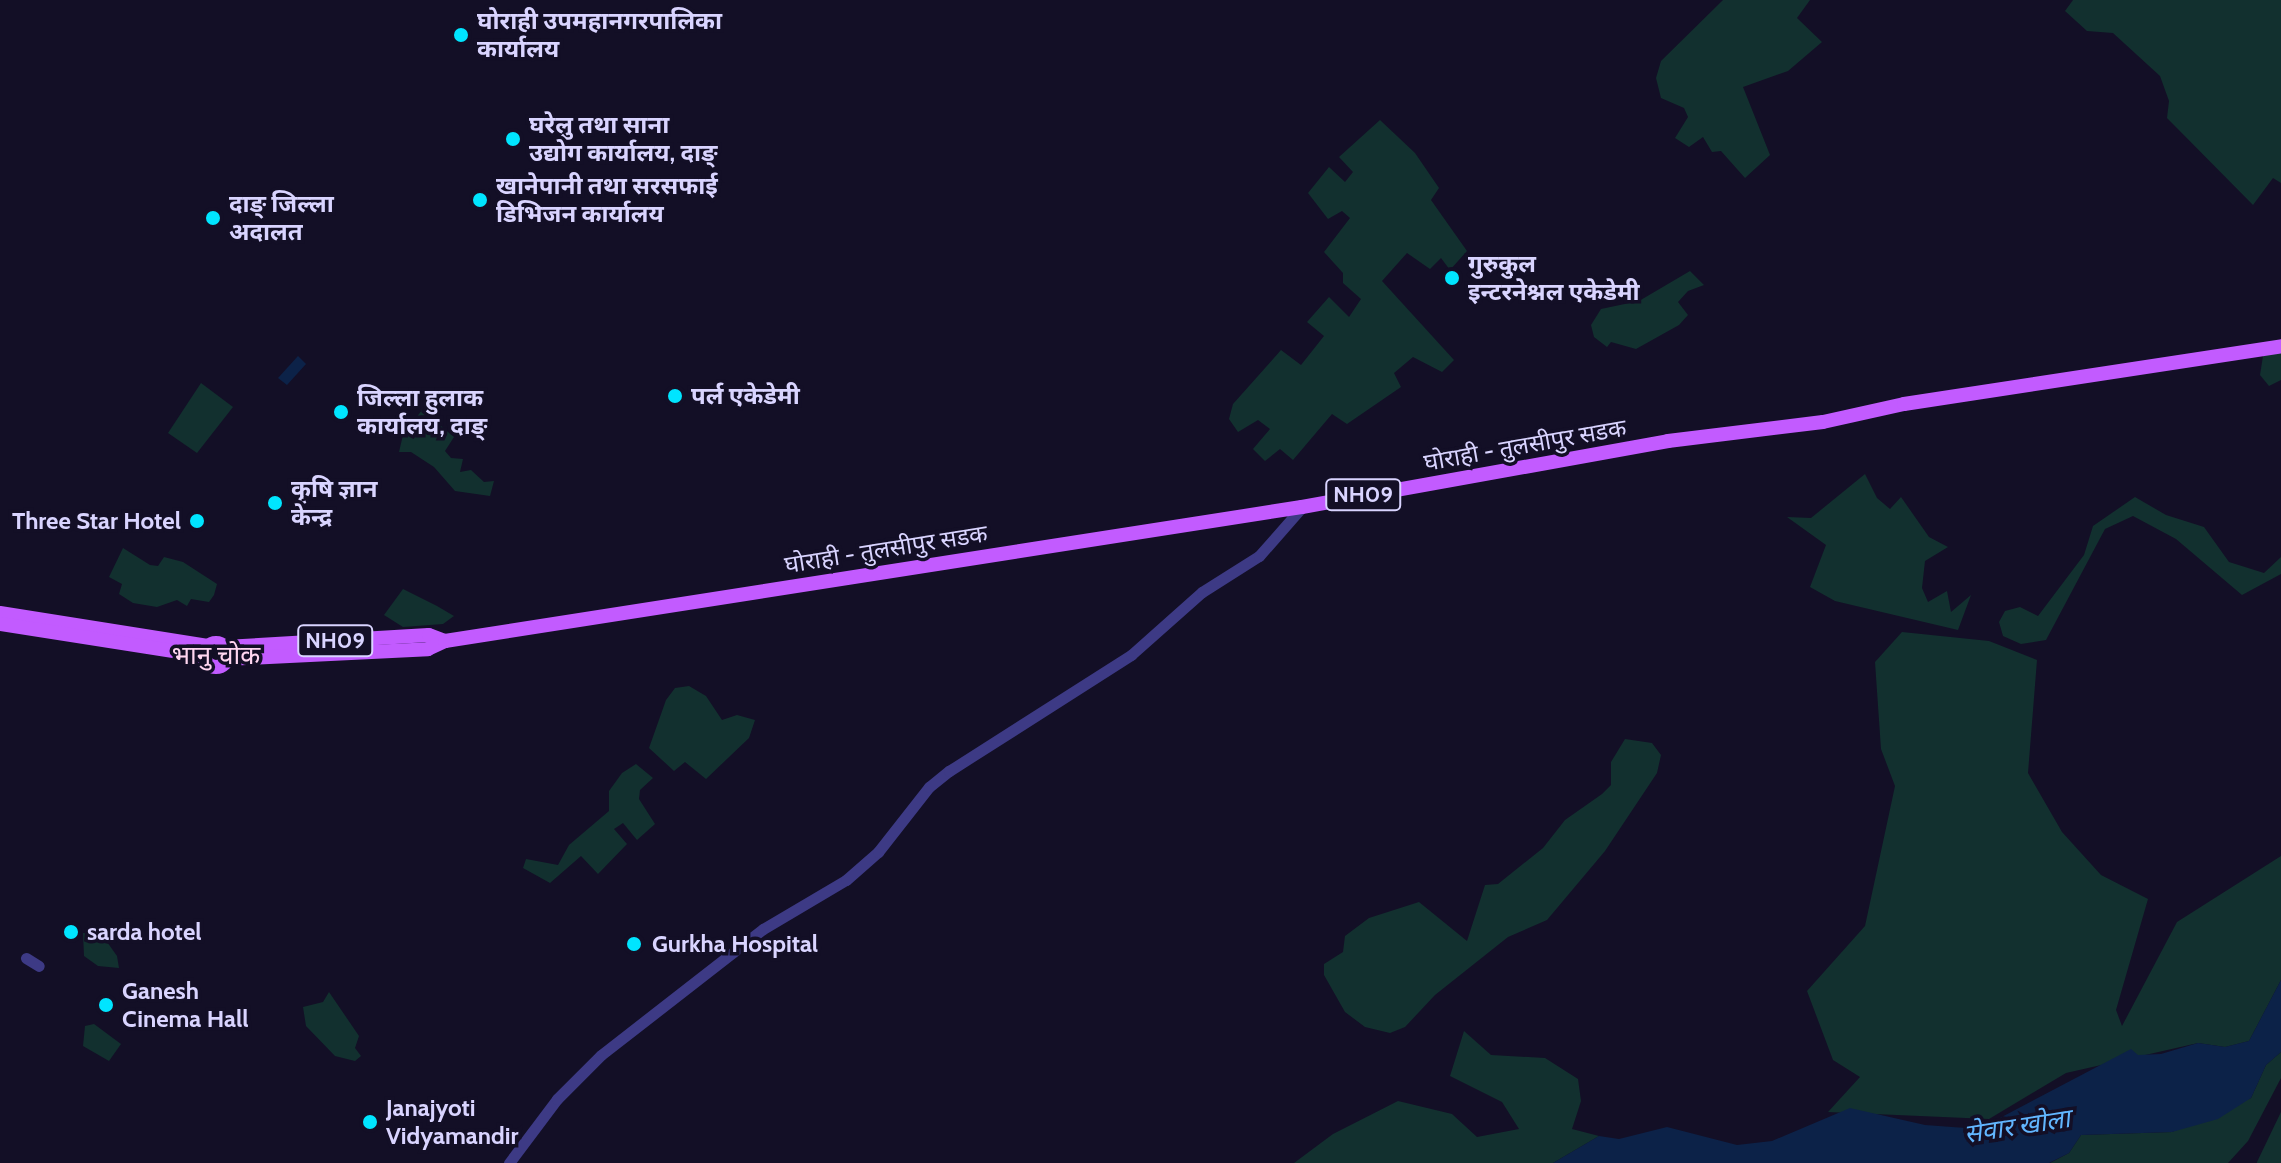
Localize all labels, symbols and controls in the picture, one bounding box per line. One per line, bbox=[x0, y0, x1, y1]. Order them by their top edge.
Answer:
place label: घोराही उपमहानगरपालिका कार्यालय bbox=[477, 7, 722, 63]
marker: घोराही उपमहानगरपालिका कार्यालय bbox=[452, 26, 470, 44]
place label: घरेलु तथा साना उद्योग कार्यालय, दाङ् bbox=[529, 111, 717, 167]
marker: घरेलु तथा साना उद्योग कार्यालय, दाङ् bbox=[504, 130, 522, 148]
place label: खानेपानी तथा सरसफाई डिभिजन कार्यालय bbox=[496, 172, 718, 228]
place label: दाङ् जिल्ला अदालत bbox=[229, 190, 334, 246]
marker: खानेपानी तथा सरसफाई डिभिजन कार्यालय bbox=[471, 191, 489, 209]
marker: दाङ् जिल्ला अदालत bbox=[204, 209, 222, 227]
place label: गुरुकुल इन्टरनेश्नल एकेडेमी bbox=[1468, 250, 1640, 306]
marker: गुरुकुल इन्टरनेश्नल एकेडेमी bbox=[1443, 269, 1461, 287]
place label: पर्ल एकेडेमी bbox=[691, 382, 800, 410]
place label: जिल्ला हुलाक कार्यालय, दाङ् bbox=[357, 384, 487, 440]
marker: पर्ल एकेडेमी bbox=[666, 387, 684, 405]
marker: जिल्ला हुलाक कार्यालय, दाङ् bbox=[332, 403, 350, 421]
street label: घोराही - तुलसीपुर सडक bbox=[1422, 413, 1628, 477]
place label: कृषि ज्ञान केन्द्र bbox=[291, 475, 377, 531]
road number: NH09 bbox=[1325, 477, 1401, 513]
marker: कृषि ज्ञान केन्द्र bbox=[266, 494, 284, 512]
place label: Three Star Hotel bbox=[12, 507, 181, 535]
marker: Three Star Hotel bbox=[188, 512, 206, 530]
street label: घोराही - तुलसीपुर सडक bbox=[782, 519, 990, 579]
road number: NH09 bbox=[297, 623, 373, 659]
district label: भानु चोक bbox=[172, 640, 260, 672]
place label: sarda hotel bbox=[87, 918, 202, 946]
marker: sarda hotel bbox=[62, 923, 80, 941]
place label: Gurkha Hospital bbox=[652, 930, 818, 958]
marker: Gurkha Hospital bbox=[623, 933, 645, 955]
place label: Ganesh Cinema Hall bbox=[122, 977, 249, 1033]
marker: Ganesh Cinema Hall bbox=[97, 996, 115, 1014]
place label: Janajyoti Vidyamandir bbox=[386, 1094, 518, 1150]
water label: सेवार खोला bbox=[1962, 1103, 2072, 1151]
marker: Janajyoti Vidyamandir bbox=[361, 1113, 379, 1131]

